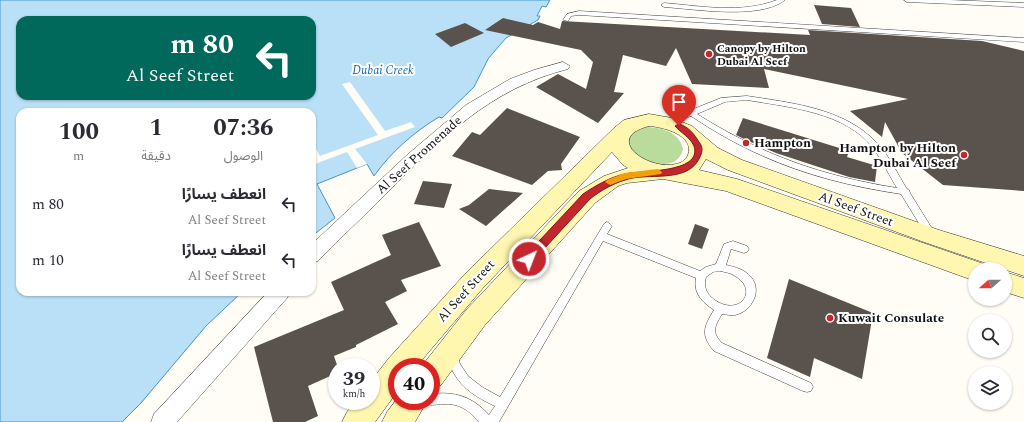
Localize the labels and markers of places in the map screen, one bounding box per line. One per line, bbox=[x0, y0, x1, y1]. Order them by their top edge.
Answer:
place label: Canopy by Hilton Dubai Al Seef bbox=[717, 40, 806, 70]
marker: Canopy by Hilton Dubai Al Seef bbox=[704, 49, 714, 59]
pin bbox=[662, 85, 696, 126]
place label: Hampton bbox=[754, 133, 811, 153]
marker: Hampton bbox=[741, 138, 751, 148]
place label: Hampton by Hilton Dubai Al Seef bbox=[839, 138, 957, 173]
marker: Hampton by Hilton Dubai Al Seef bbox=[959, 150, 969, 160]
place label: Kuwait Consulate bbox=[838, 308, 944, 328]
marker: Kuwait Consulate bbox=[825, 313, 835, 323]

